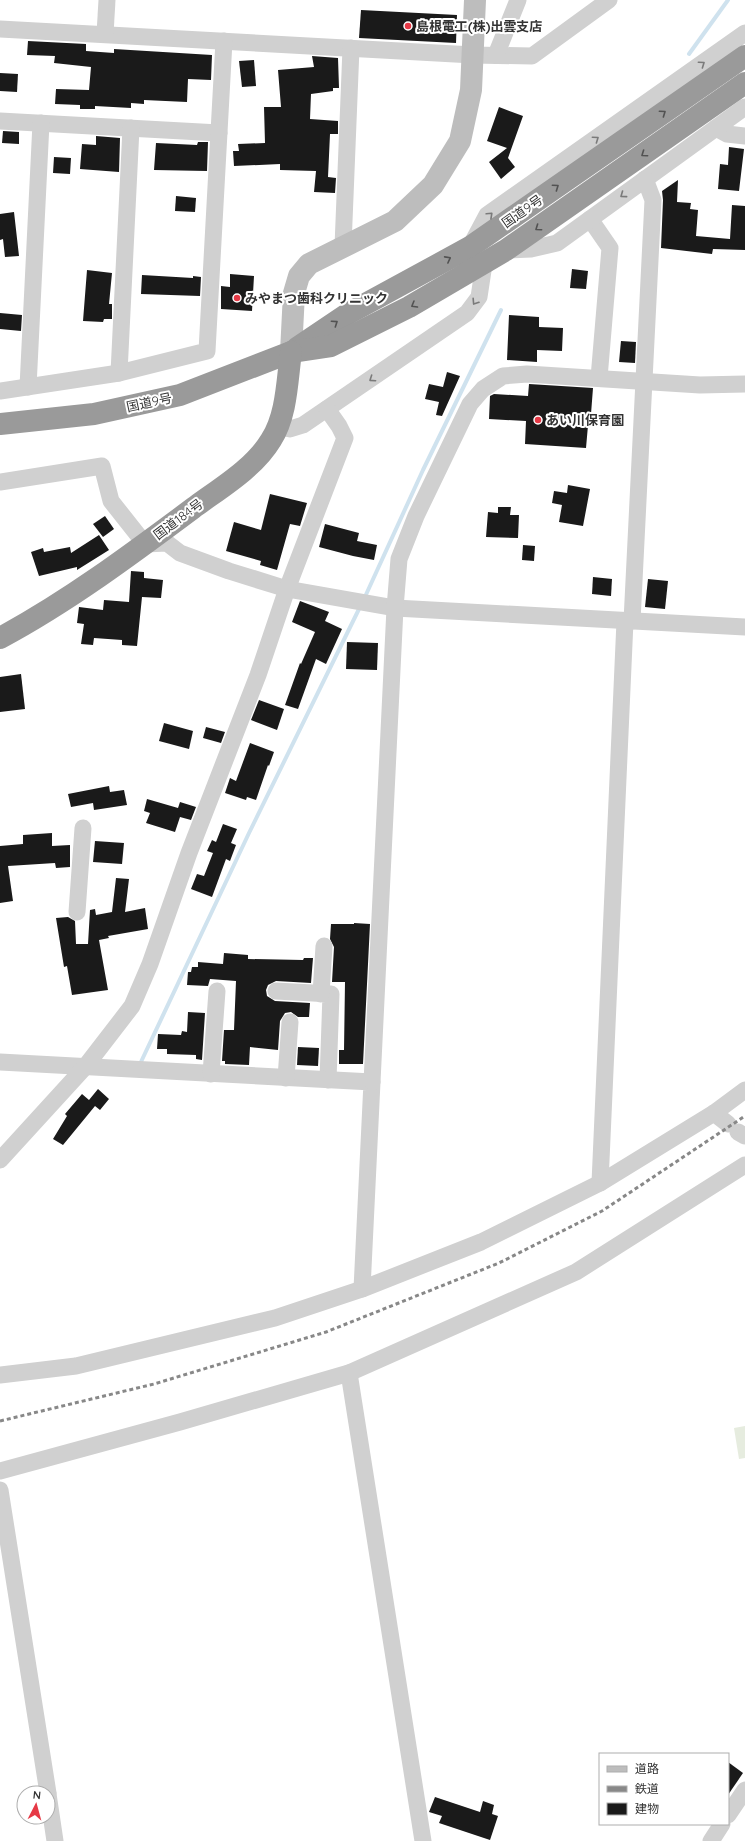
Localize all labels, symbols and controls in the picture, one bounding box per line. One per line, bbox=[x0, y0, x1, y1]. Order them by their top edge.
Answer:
place label: 島根電工(株)出雲支店 bbox=[416, 18, 542, 34]
marker: 島根電工(株)出雲支店 bbox=[403, 21, 413, 31]
one-way arrow bbox=[697, 62, 704, 69]
one-way arrow bbox=[659, 110, 666, 118]
one-way arrow bbox=[591, 137, 598, 144]
one-way arrow bbox=[642, 149, 649, 156]
one-way arrow bbox=[552, 185, 559, 192]
one-way arrow bbox=[620, 190, 627, 197]
street label: 国道9号 bbox=[498, 191, 546, 231]
one-way arrow bbox=[485, 212, 493, 219]
one-way arrow bbox=[535, 223, 542, 230]
one-way arrow bbox=[444, 257, 451, 264]
place label: みやまつ歯科クリニック bbox=[245, 290, 388, 306]
marker: みやまつ歯科クリニック bbox=[232, 293, 242, 303]
one-way arrow bbox=[473, 297, 480, 304]
one-way arrow bbox=[411, 300, 418, 307]
one-way arrow bbox=[331, 320, 338, 327]
one-way arrow bbox=[369, 374, 376, 382]
street label: 国道9号 bbox=[125, 389, 173, 415]
place label: あい川保育園 bbox=[546, 412, 624, 428]
marker: あい川保育園 bbox=[533, 415, 543, 425]
street label: 国道184号 bbox=[150, 495, 206, 543]
legend bbox=[599, 1753, 729, 1825]
text: 道路 bbox=[635, 1761, 659, 1776]
text: 鉄道 bbox=[635, 1781, 659, 1796]
north arrow bbox=[16, 1785, 56, 1825]
text: N bbox=[32, 1788, 42, 1802]
text: 建物 bbox=[635, 1801, 659, 1816]

